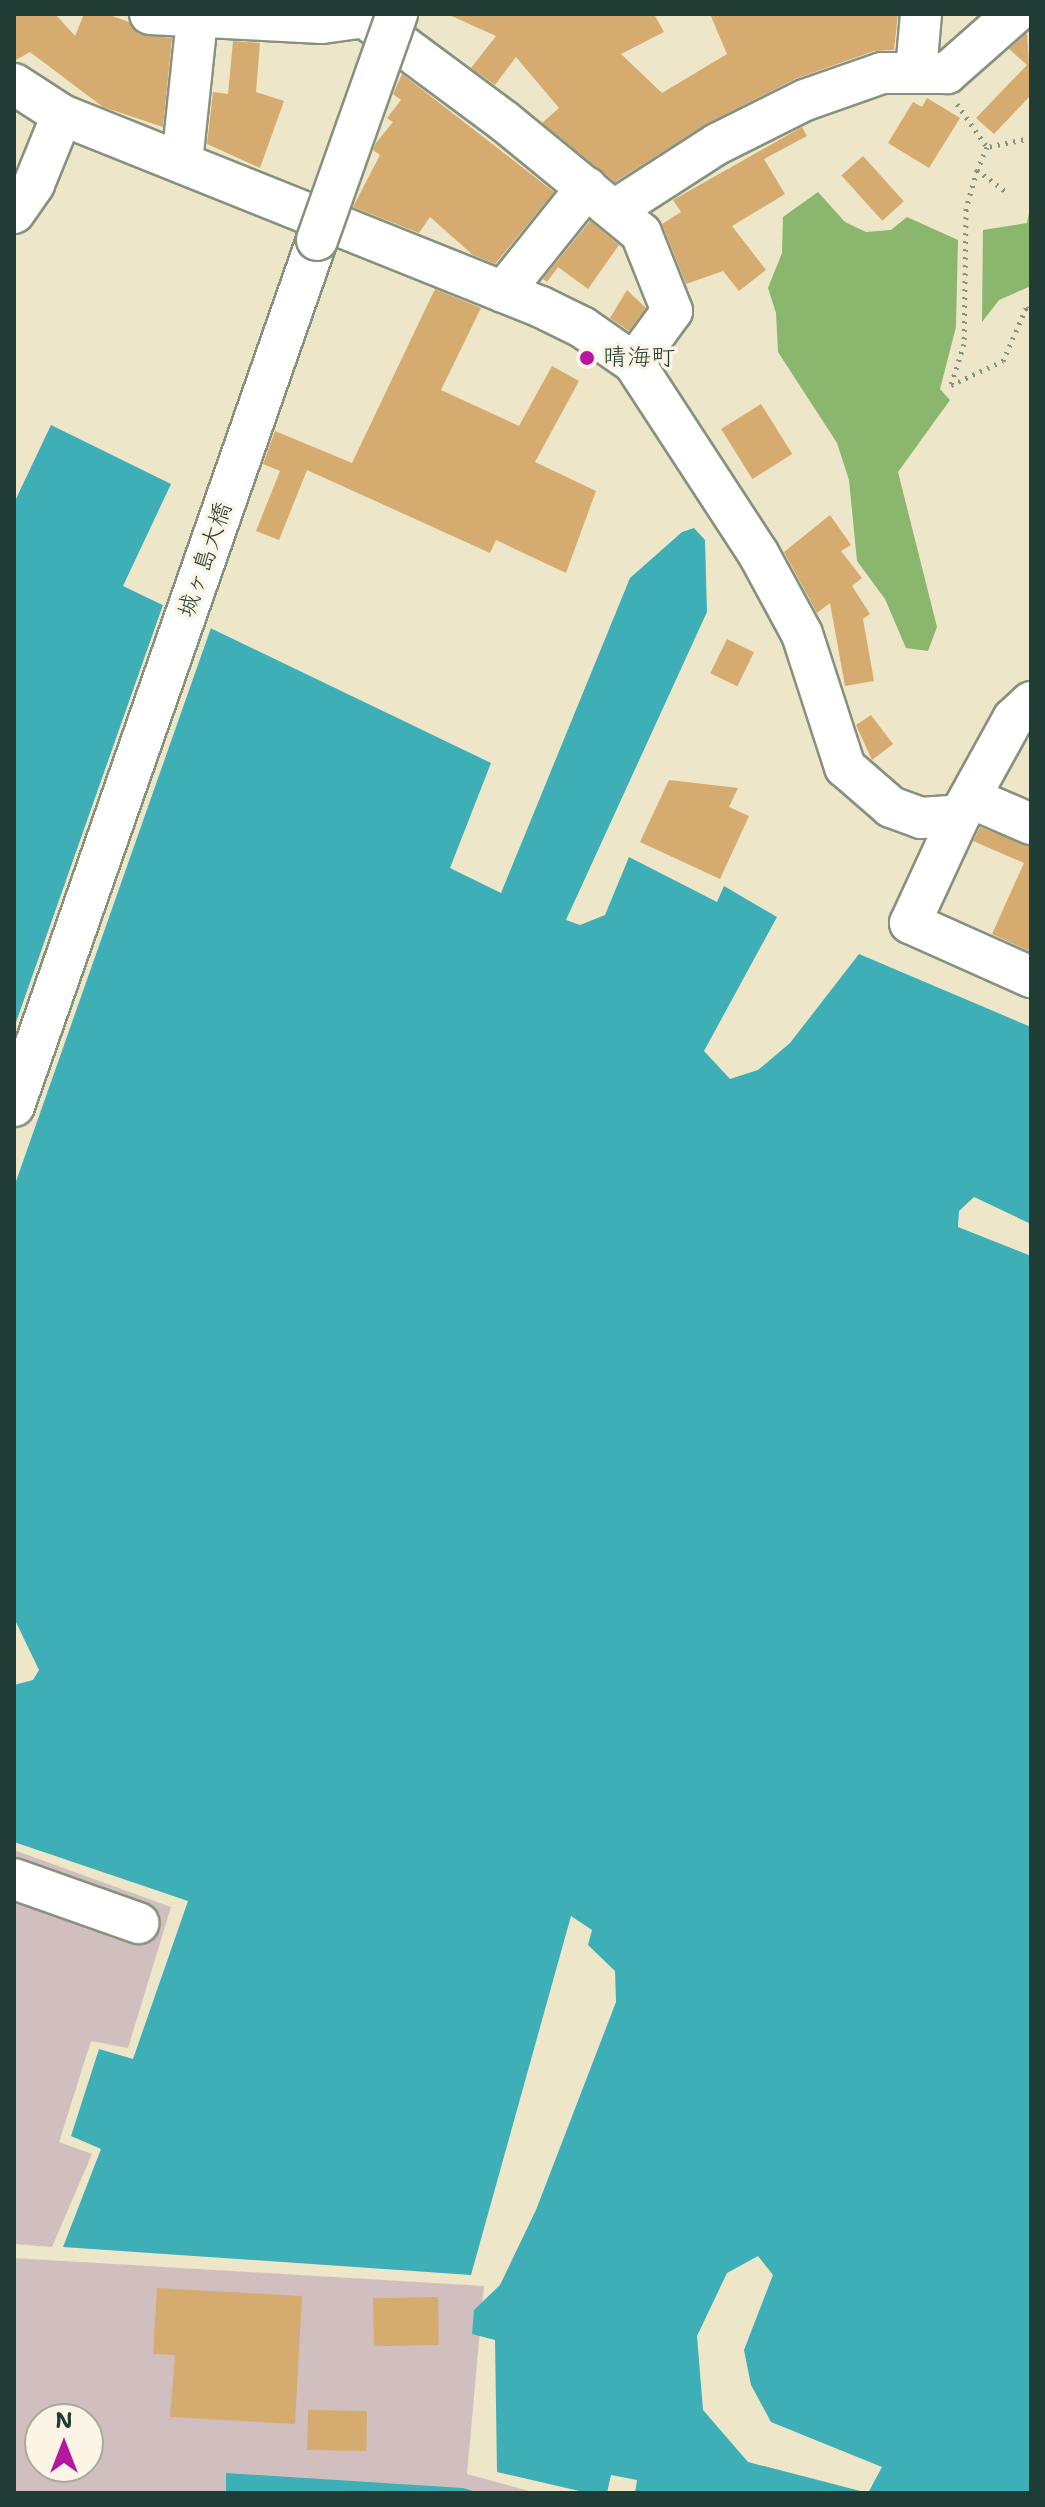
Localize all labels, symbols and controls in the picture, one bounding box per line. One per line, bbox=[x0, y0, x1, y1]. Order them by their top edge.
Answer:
place label: 晴海町 bbox=[603, 344, 675, 372]
marker: 晴海町 bbox=[578, 349, 596, 367]
street label: 城ヶ島大橋 bbox=[172, 499, 238, 621]
north arrow bbox=[24, 2403, 104, 2483]
text: N bbox=[55, 2406, 73, 2435]

